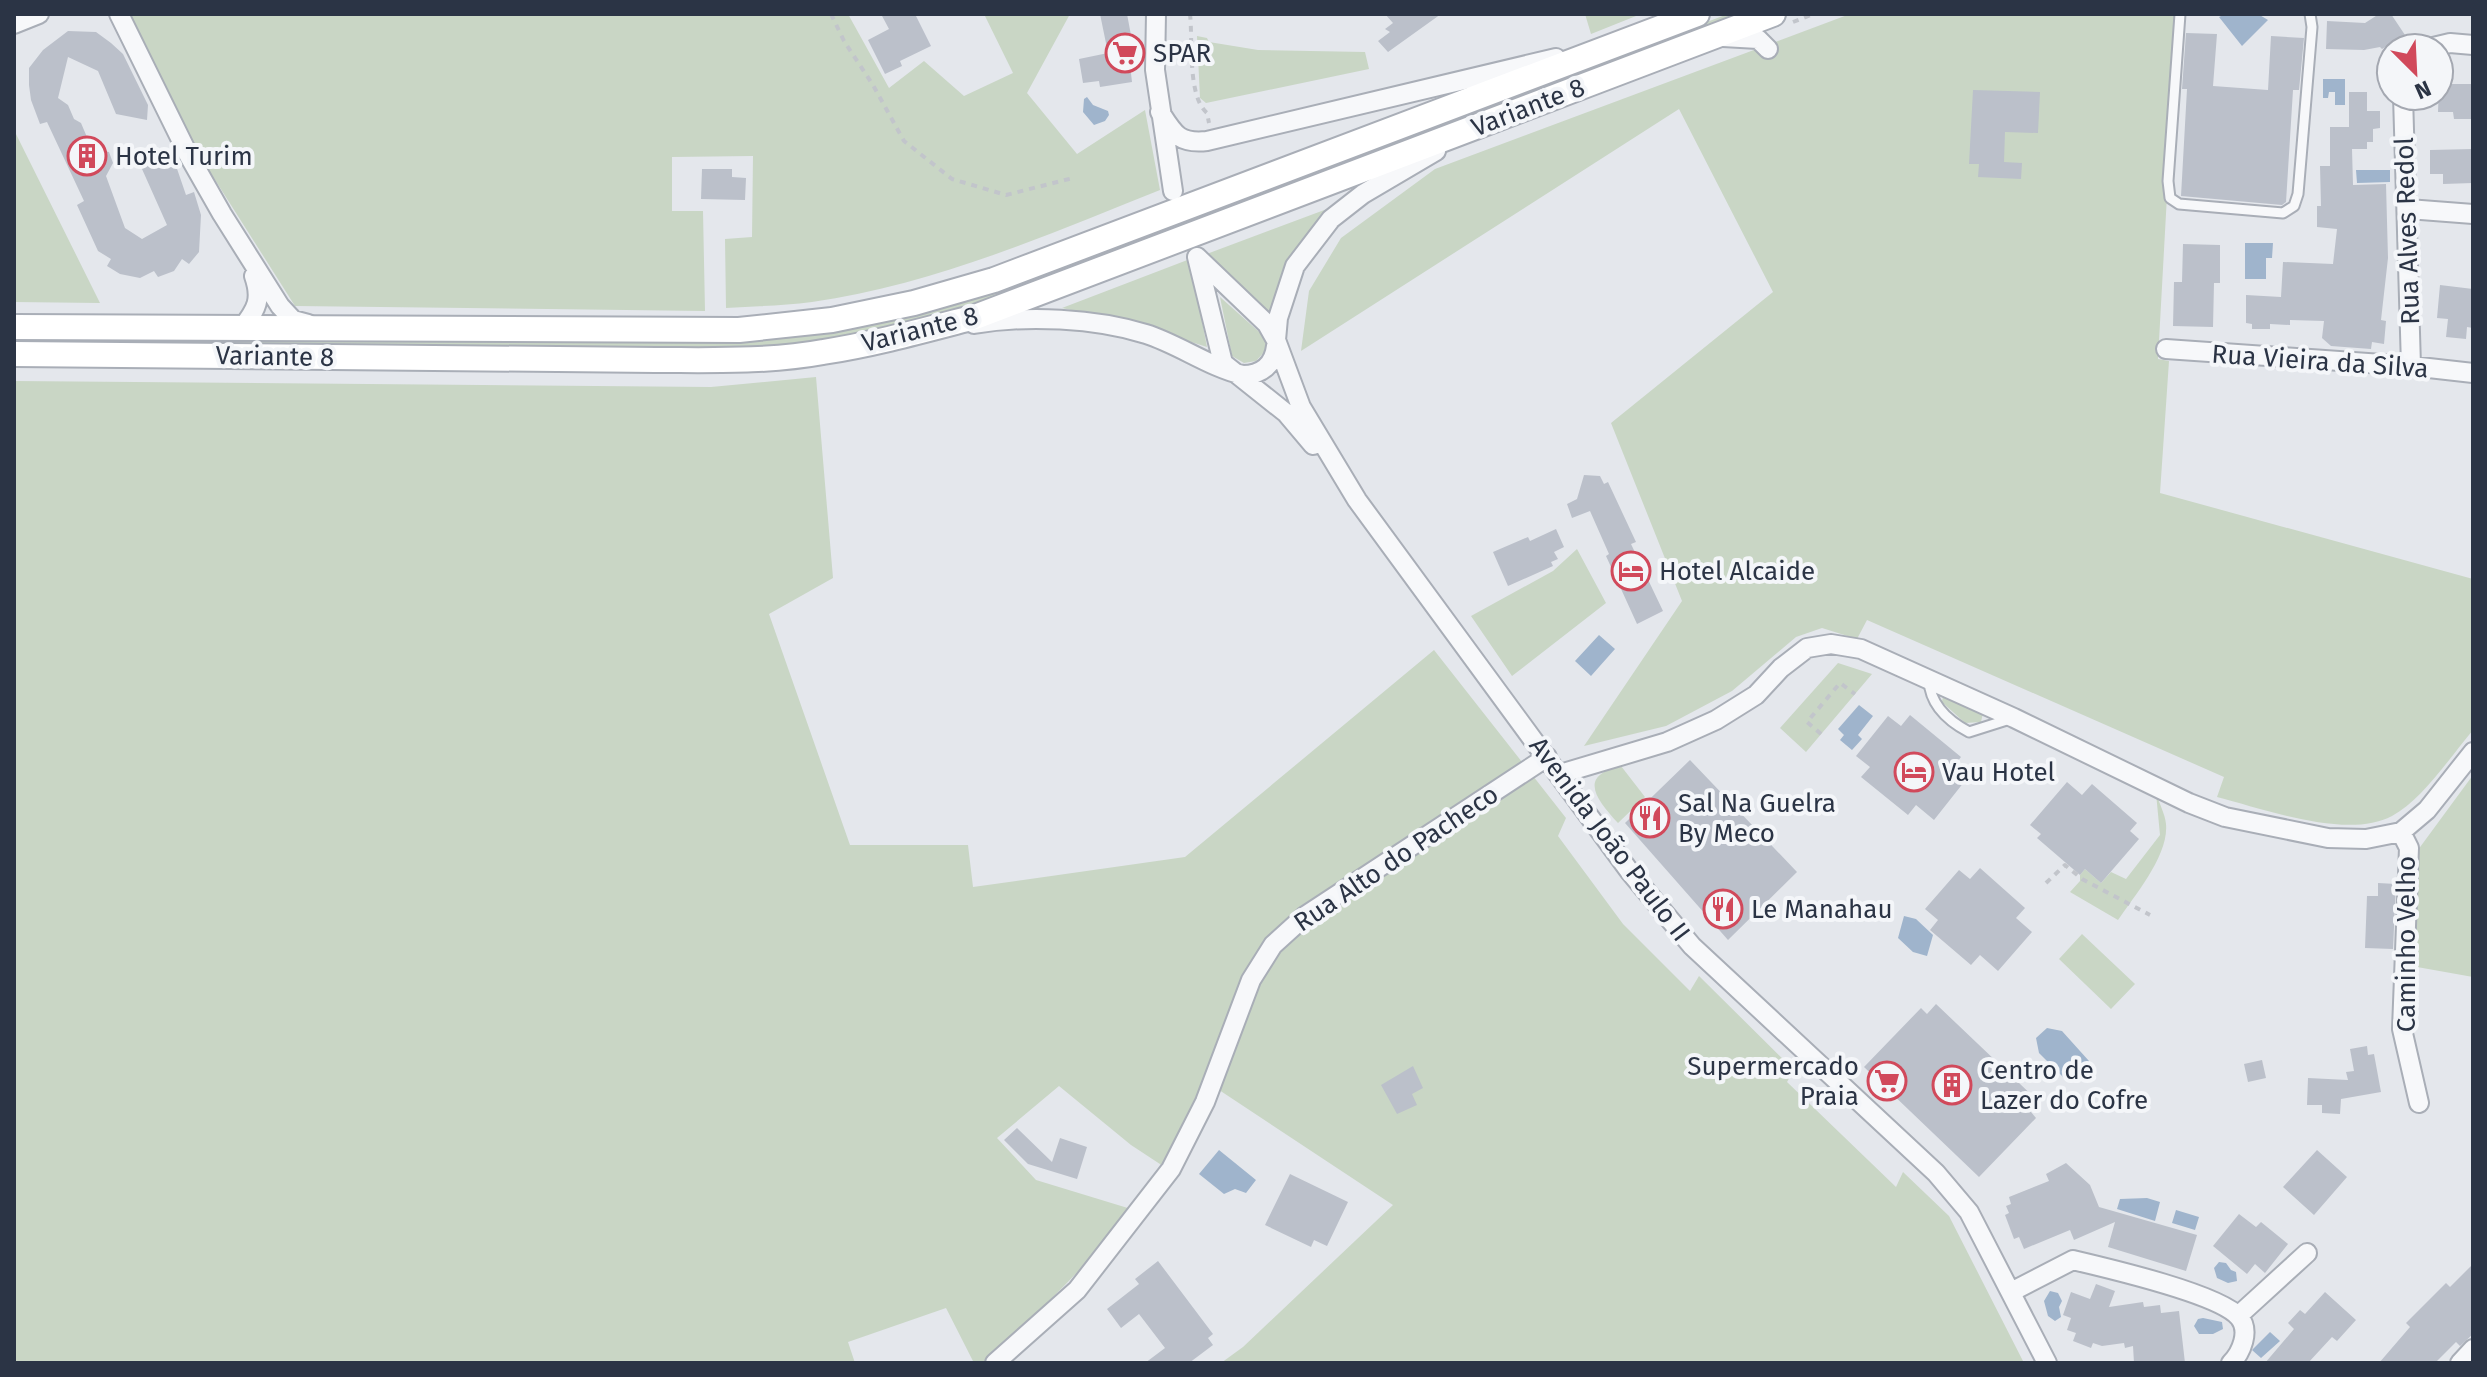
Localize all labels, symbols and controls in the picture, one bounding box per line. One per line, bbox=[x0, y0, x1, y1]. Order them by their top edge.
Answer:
supermarket icon: SPAR bbox=[1104, 32, 1146, 74]
north arrow bbox=[2375, 32, 2455, 112]
place label: SPAR bbox=[1153, 38, 1212, 69]
street label: Variante 8 bbox=[1467, 72, 1589, 143]
text: N bbox=[2411, 75, 2435, 105]
building icon: Hotel Turim bbox=[66, 135, 108, 177]
street label: Rua Alves Redol bbox=[2389, 136, 2426, 325]
place label: Hotel Turim bbox=[115, 141, 253, 172]
street label: Variante 8 bbox=[859, 300, 981, 359]
street label: Rua Vieira da Silva bbox=[2210, 338, 2429, 385]
street label: Variante 8 bbox=[215, 340, 335, 373]
hotel icon: Hotel Alcaide bbox=[1610, 550, 1652, 592]
place label: Hotel Alcaide bbox=[1659, 556, 1815, 587]
street label: Avenida João Paulo II bbox=[1523, 731, 1697, 948]
hotel icon: Vau Hotel bbox=[1893, 751, 1935, 793]
place label: Vau Hotel bbox=[1942, 757, 2056, 788]
street label: Rua Alto do Pacheco bbox=[1288, 779, 1504, 938]
place label: Sal Na Guelra By Meco bbox=[1678, 788, 1836, 849]
restaurant icon: Sal Na Guelra By Meco bbox=[1629, 797, 1671, 839]
street label: Caminho Velho bbox=[2391, 856, 2422, 1032]
restaurant icon: Le Manahau bbox=[1702, 888, 1744, 930]
place label: Le Manahau bbox=[1751, 894, 1893, 925]
place label: Supermercado Praia bbox=[1687, 1051, 1859, 1112]
place label: Centro de Lazer do Cofre bbox=[1980, 1055, 2148, 1116]
supermarket icon: Supermercado Praia bbox=[1866, 1060, 1908, 1102]
building icon: Centro de Lazer do Cofre bbox=[1931, 1064, 1973, 1106]

